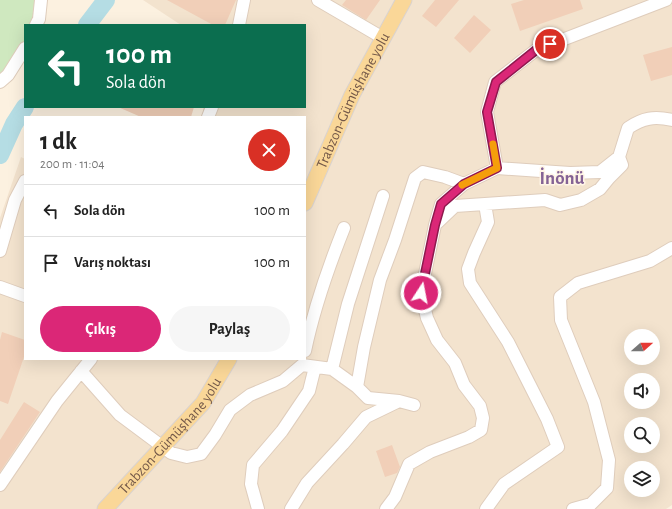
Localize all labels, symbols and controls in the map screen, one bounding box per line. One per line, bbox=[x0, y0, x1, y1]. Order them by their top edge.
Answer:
pin bbox=[533, 27, 567, 61]
street label: Trabzon-Gümüşhane yolu bbox=[314, 30, 393, 171]
icon: arrive bbox=[539, 33, 561, 55]
icon: left bbox=[40, 40, 92, 92]
text: 100 m bbox=[106, 41, 172, 69]
text: Sola dön bbox=[106, 74, 166, 92]
button: close bbox=[248, 129, 290, 171]
text: 1 dk bbox=[40, 130, 77, 154]
text: 200 m · 11:04 bbox=[40, 158, 105, 171]
district label: İnönü bbox=[540, 167, 584, 188]
icon: left bbox=[40, 200, 62, 222]
text: Sola dön bbox=[74, 203, 125, 218]
text: 100 m bbox=[255, 203, 290, 218]
icon: arrive bbox=[40, 252, 62, 274]
text: Varış noktası bbox=[74, 255, 151, 270]
text: 100 m bbox=[255, 255, 290, 270]
position arrow bbox=[400, 272, 442, 314]
button: Çıkış bbox=[40, 306, 161, 352]
button: Paylaş bbox=[169, 306, 290, 352]
north arrow bbox=[624, 329, 660, 365]
map controls bbox=[624, 329, 660, 497]
button: sound bbox=[624, 373, 660, 409]
street label: Trabzon-Gümüşhane yolu bbox=[116, 375, 224, 497]
button: search bbox=[624, 417, 660, 453]
button: layers bbox=[624, 461, 660, 497]

